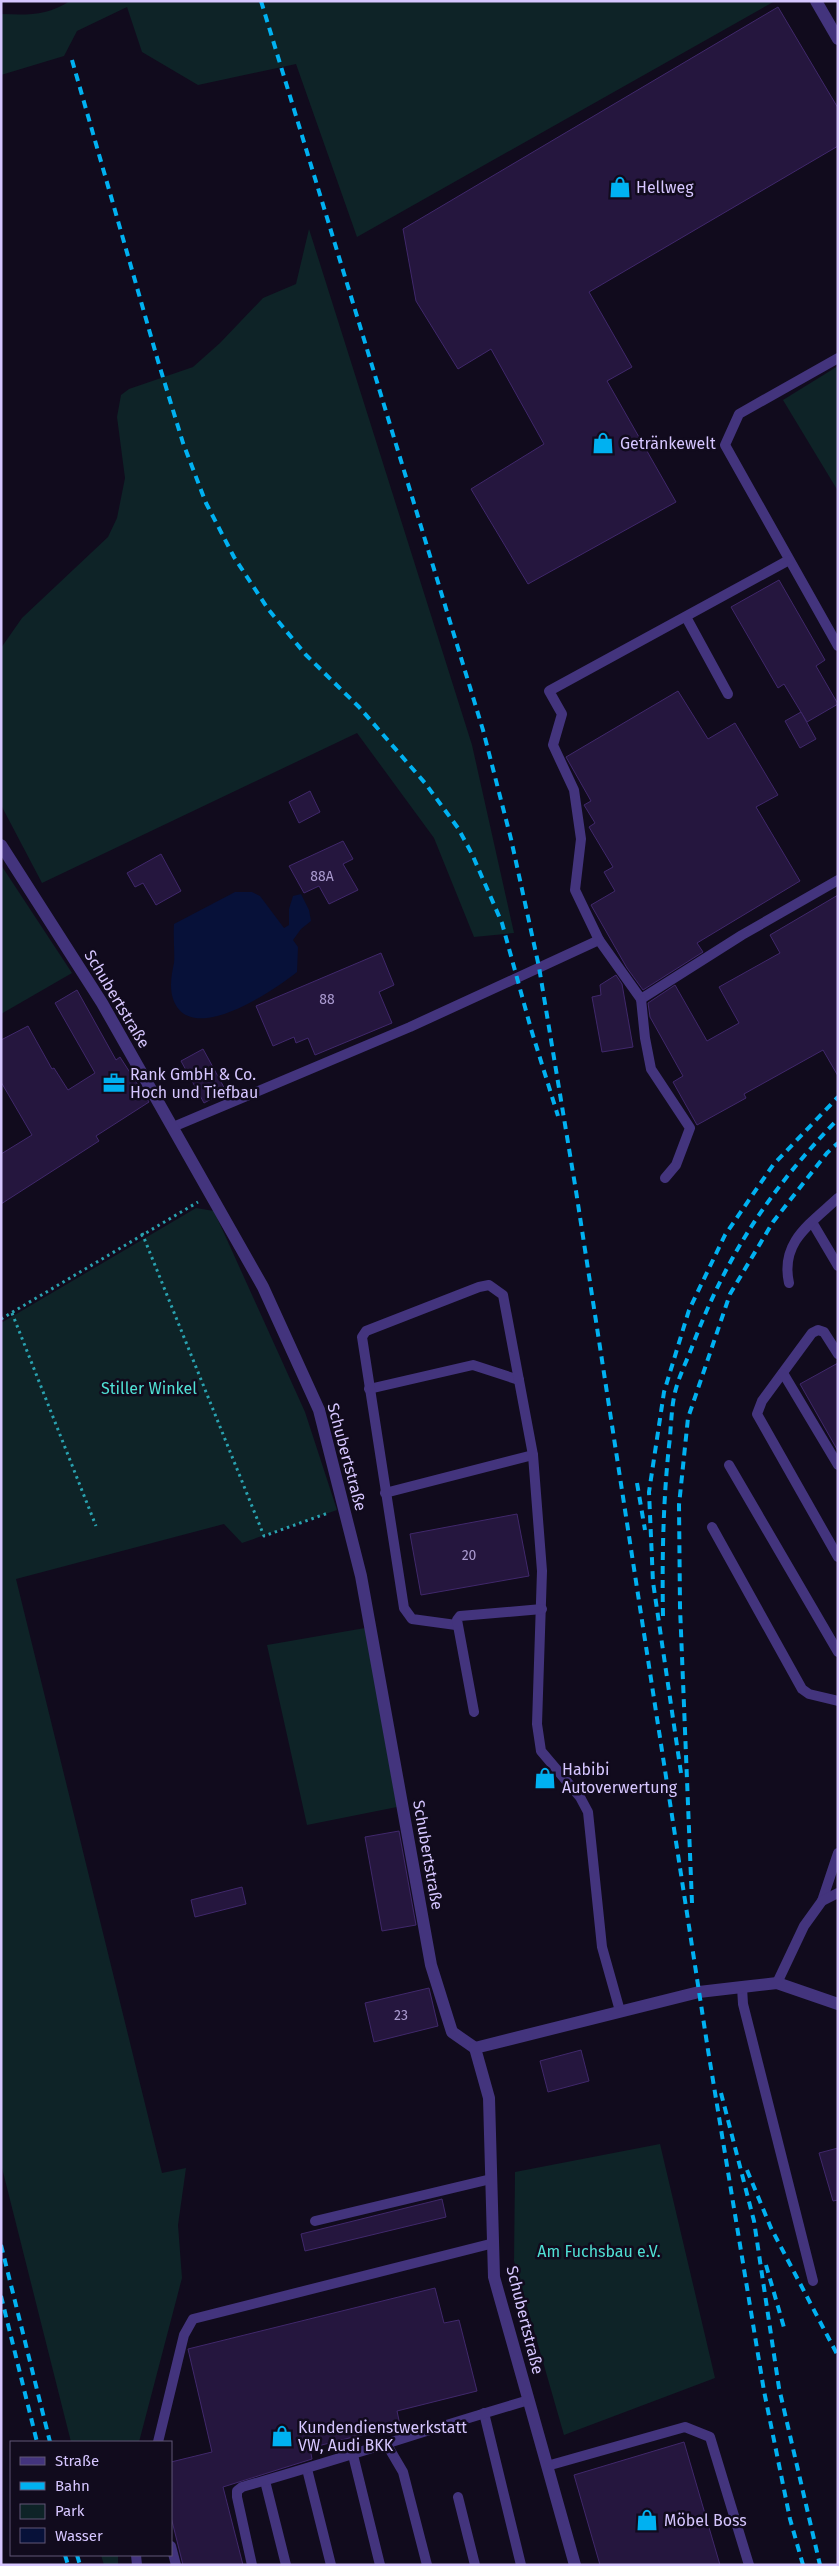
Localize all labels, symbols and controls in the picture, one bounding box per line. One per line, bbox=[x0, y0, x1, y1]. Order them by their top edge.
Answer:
shop icon: Hellweg bbox=[607, 174, 633, 200]
place label: Hellweg bbox=[636, 178, 694, 197]
shop icon: Getränkewelt bbox=[590, 430, 616, 456]
place label: Getränkewelt bbox=[620, 434, 716, 453]
house number: 88A bbox=[310, 868, 334, 885]
street label: Schubertstraße bbox=[80, 947, 154, 1051]
house number: 88 bbox=[319, 991, 335, 1008]
place label: Rank GmbH & Co. Hoch und Tiefbau bbox=[130, 1065, 258, 1102]
office icon: Rank GmbH & Co. Hoch und Tiefbau bbox=[101, 1070, 127, 1096]
park label: Stiller Winkel bbox=[101, 1379, 197, 1398]
street label: Schubertstraße bbox=[323, 1401, 371, 1513]
house number: 20 bbox=[462, 1547, 477, 1564]
place label: Habibi Autoverwertung bbox=[562, 1760, 678, 1797]
shop icon: Habibi Autoverwertung bbox=[532, 1765, 558, 1791]
street label: Schubertstraße bbox=[409, 1799, 447, 1911]
house number: 23 bbox=[394, 2007, 408, 2024]
park label: Am Fuchsbau e.V. bbox=[537, 2242, 661, 2261]
street label: Schubertstraße bbox=[502, 2264, 548, 2376]
place label: Kundendienstwerkstatt VW, Audi BKK bbox=[298, 2418, 467, 2455]
shop icon: Kundendienstwerkstatt VW, Audi BKK bbox=[269, 2423, 295, 2449]
legend bbox=[10, 2441, 172, 2556]
text: Straße bbox=[55, 2452, 99, 2470]
text: Bahn bbox=[55, 2477, 90, 2495]
text: Park bbox=[55, 2502, 85, 2520]
shop icon: Möbel Boss bbox=[634, 2507, 660, 2533]
place label: Möbel Boss bbox=[664, 2511, 747, 2530]
text: Wasser bbox=[55, 2527, 103, 2545]

